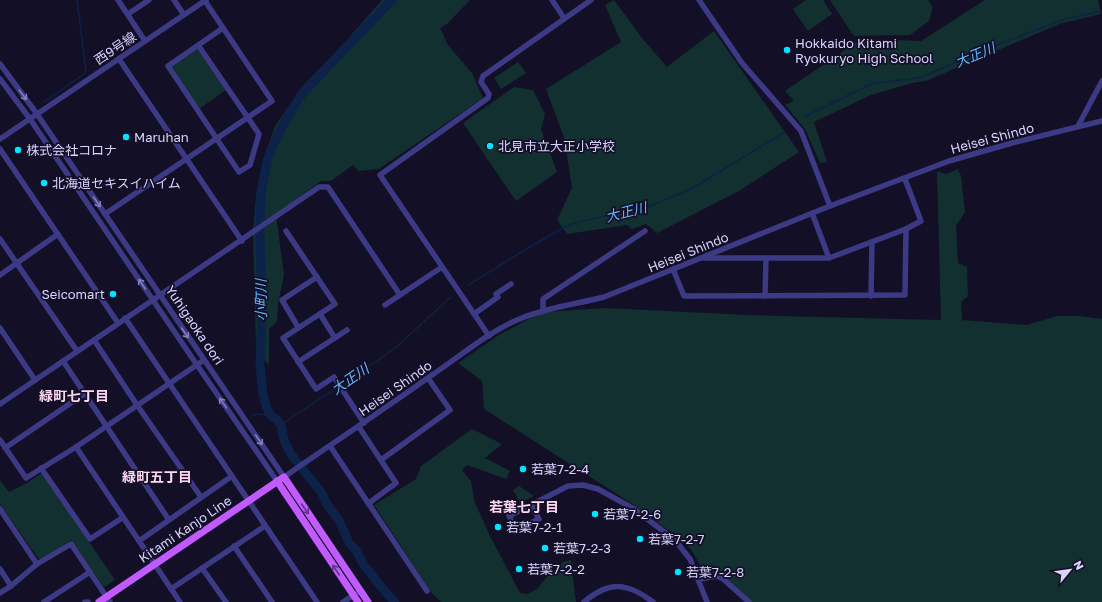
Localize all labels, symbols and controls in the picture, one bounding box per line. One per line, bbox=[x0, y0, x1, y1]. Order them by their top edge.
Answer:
street label: 西9号線 bbox=[91, 28, 139, 68]
place label: Hokkaido Kitami Ryokuryo High School bbox=[795, 35, 933, 66]
water label: 大正川 bbox=[952, 38, 999, 70]
marker: Hokkaido Kitami Ryokuryo High School bbox=[782, 45, 792, 55]
one-way arrow bbox=[19, 89, 27, 100]
street label: Heisei Shindo bbox=[949, 119, 1036, 157]
place label: Maruhan bbox=[134, 129, 189, 145]
marker: Maruhan bbox=[121, 132, 131, 142]
place label: 北見市立大正小学校 bbox=[498, 138, 615, 154]
marker: 北見市立大正小学校 bbox=[485, 141, 495, 151]
place label: 株式会社コロナ bbox=[26, 142, 117, 158]
marker: 株式会社コロナ bbox=[13, 145, 23, 155]
place label: 北海道セキスイハイム bbox=[52, 175, 181, 191]
marker: 北海道セキスイハイム bbox=[39, 178, 49, 188]
one-way arrow bbox=[93, 196, 101, 207]
water label: 大正川 bbox=[603, 198, 650, 225]
street label: Heisei Shindo bbox=[645, 228, 731, 275]
water label: 小町川 bbox=[252, 277, 269, 321]
one-way arrow bbox=[138, 278, 146, 289]
street label: Yuhigaoka dori bbox=[163, 282, 227, 368]
place label: Seicomart bbox=[41, 286, 105, 302]
marker: Seicomart bbox=[108, 289, 118, 299]
one-way arrow bbox=[181, 327, 189, 338]
street label: Heisei Shindo bbox=[355, 357, 435, 419]
water label: 大正川 bbox=[328, 359, 374, 397]
district label: 緑町七丁目 bbox=[39, 387, 109, 404]
one-way arrow bbox=[219, 398, 227, 409]
one-way arrow bbox=[254, 435, 263, 446]
place label: 若葉7-2-4 bbox=[531, 461, 589, 477]
marker: 若葉7-2-4 bbox=[518, 464, 528, 474]
district label: 緑町五丁目 bbox=[122, 468, 192, 485]
street label: Kitami Kanjo Line bbox=[136, 492, 234, 566]
district label: 若葉七丁目 bbox=[489, 498, 559, 515]
one-way arrow bbox=[302, 503, 310, 515]
place label: 若葉7-2-6 bbox=[603, 506, 661, 522]
marker: 若葉7-2-6 bbox=[590, 509, 600, 519]
place label: 若葉7-2-1 bbox=[506, 519, 563, 535]
marker: 若葉7-2-1 bbox=[493, 522, 503, 532]
place label: 若葉7-2-7 bbox=[648, 531, 705, 547]
marker: 若葉7-2-7 bbox=[635, 534, 645, 544]
place label: 若葉7-2-3 bbox=[553, 540, 611, 556]
marker: 若葉7-2-3 bbox=[540, 543, 550, 553]
north arrow bbox=[1050, 550, 1090, 590]
text: N bbox=[1071, 558, 1087, 572]
place label: 若葉7-2-2 bbox=[527, 561, 585, 577]
one-way arrow bbox=[332, 564, 340, 575]
marker: 若葉7-2-2 bbox=[514, 564, 524, 574]
place label: 若葉7-2-8 bbox=[686, 564, 744, 580]
marker: 若葉7-2-8 bbox=[673, 567, 683, 577]

